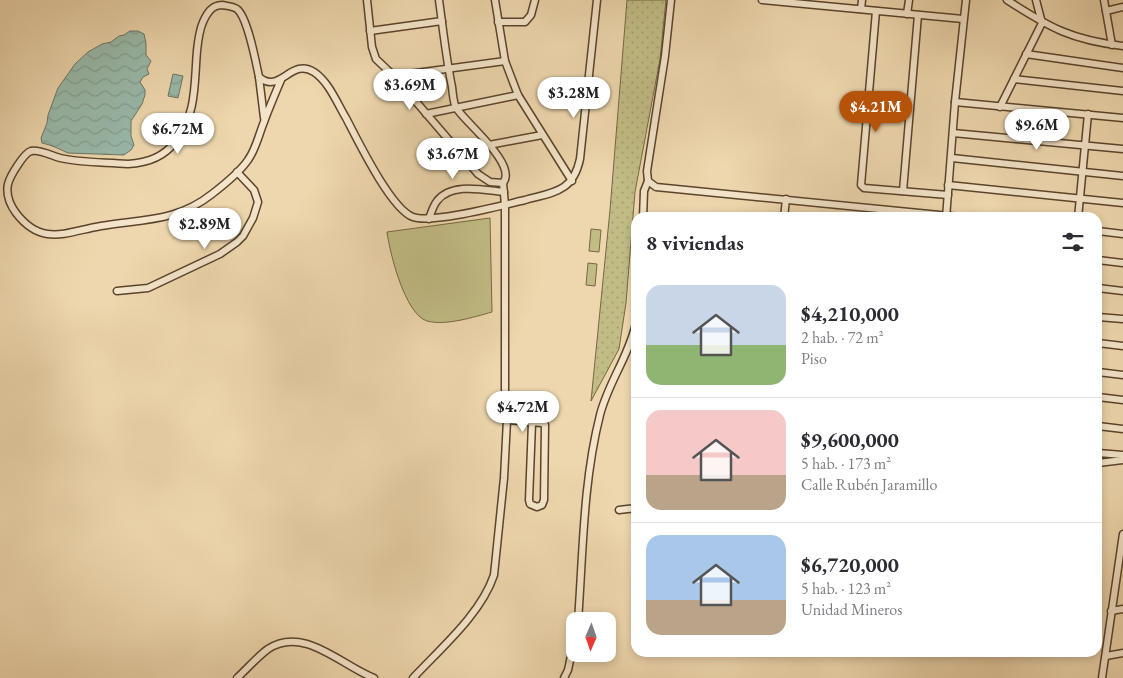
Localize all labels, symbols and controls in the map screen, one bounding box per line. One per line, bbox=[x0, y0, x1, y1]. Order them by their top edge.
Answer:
pin: $3.69M bbox=[369, 68, 451, 111]
text: $3.69M bbox=[384, 74, 436, 95]
pin: $3.28M bbox=[533, 76, 615, 119]
text: $3.28M bbox=[548, 82, 600, 103]
pin: $4.21M bbox=[835, 90, 917, 133]
text: $4.21M bbox=[850, 96, 902, 117]
pin: $9.6M bbox=[1002, 108, 1072, 151]
pin: $6.72M bbox=[137, 112, 219, 155]
text: $9.6M bbox=[1016, 114, 1058, 135]
text: $6.72M bbox=[152, 118, 204, 139]
pin: $3.67M bbox=[412, 138, 494, 180]
text: $3.67M bbox=[427, 143, 479, 164]
pin: $2.89M bbox=[164, 208, 246, 250]
text: $2.89M bbox=[179, 213, 231, 234]
icon: filters bbox=[1059, 228, 1087, 256]
text: 8 viviendas bbox=[646, 229, 744, 256]
text: $4,210,000 bbox=[801, 300, 899, 327]
icon: home bbox=[686, 305, 746, 365]
text: 2 hab. · 72 m² bbox=[801, 327, 883, 348]
text: Piso bbox=[801, 348, 827, 369]
pin: $4.72M bbox=[482, 390, 564, 433]
text: $4.72M bbox=[497, 396, 549, 417]
text: $9,600,000 bbox=[801, 426, 899, 453]
icon: home bbox=[686, 430, 746, 490]
text: 5 hab. · 173 m² bbox=[801, 453, 891, 474]
text: Calle Rubén Jaramillo bbox=[801, 474, 937, 495]
text: $6,720,000 bbox=[801, 551, 899, 578]
icon: home bbox=[686, 555, 746, 615]
text: 5 hab. · 123 m² bbox=[801, 578, 891, 599]
text: Unidad Mineros bbox=[801, 599, 902, 620]
north arrow bbox=[566, 612, 616, 662]
map controls bbox=[566, 612, 616, 662]

